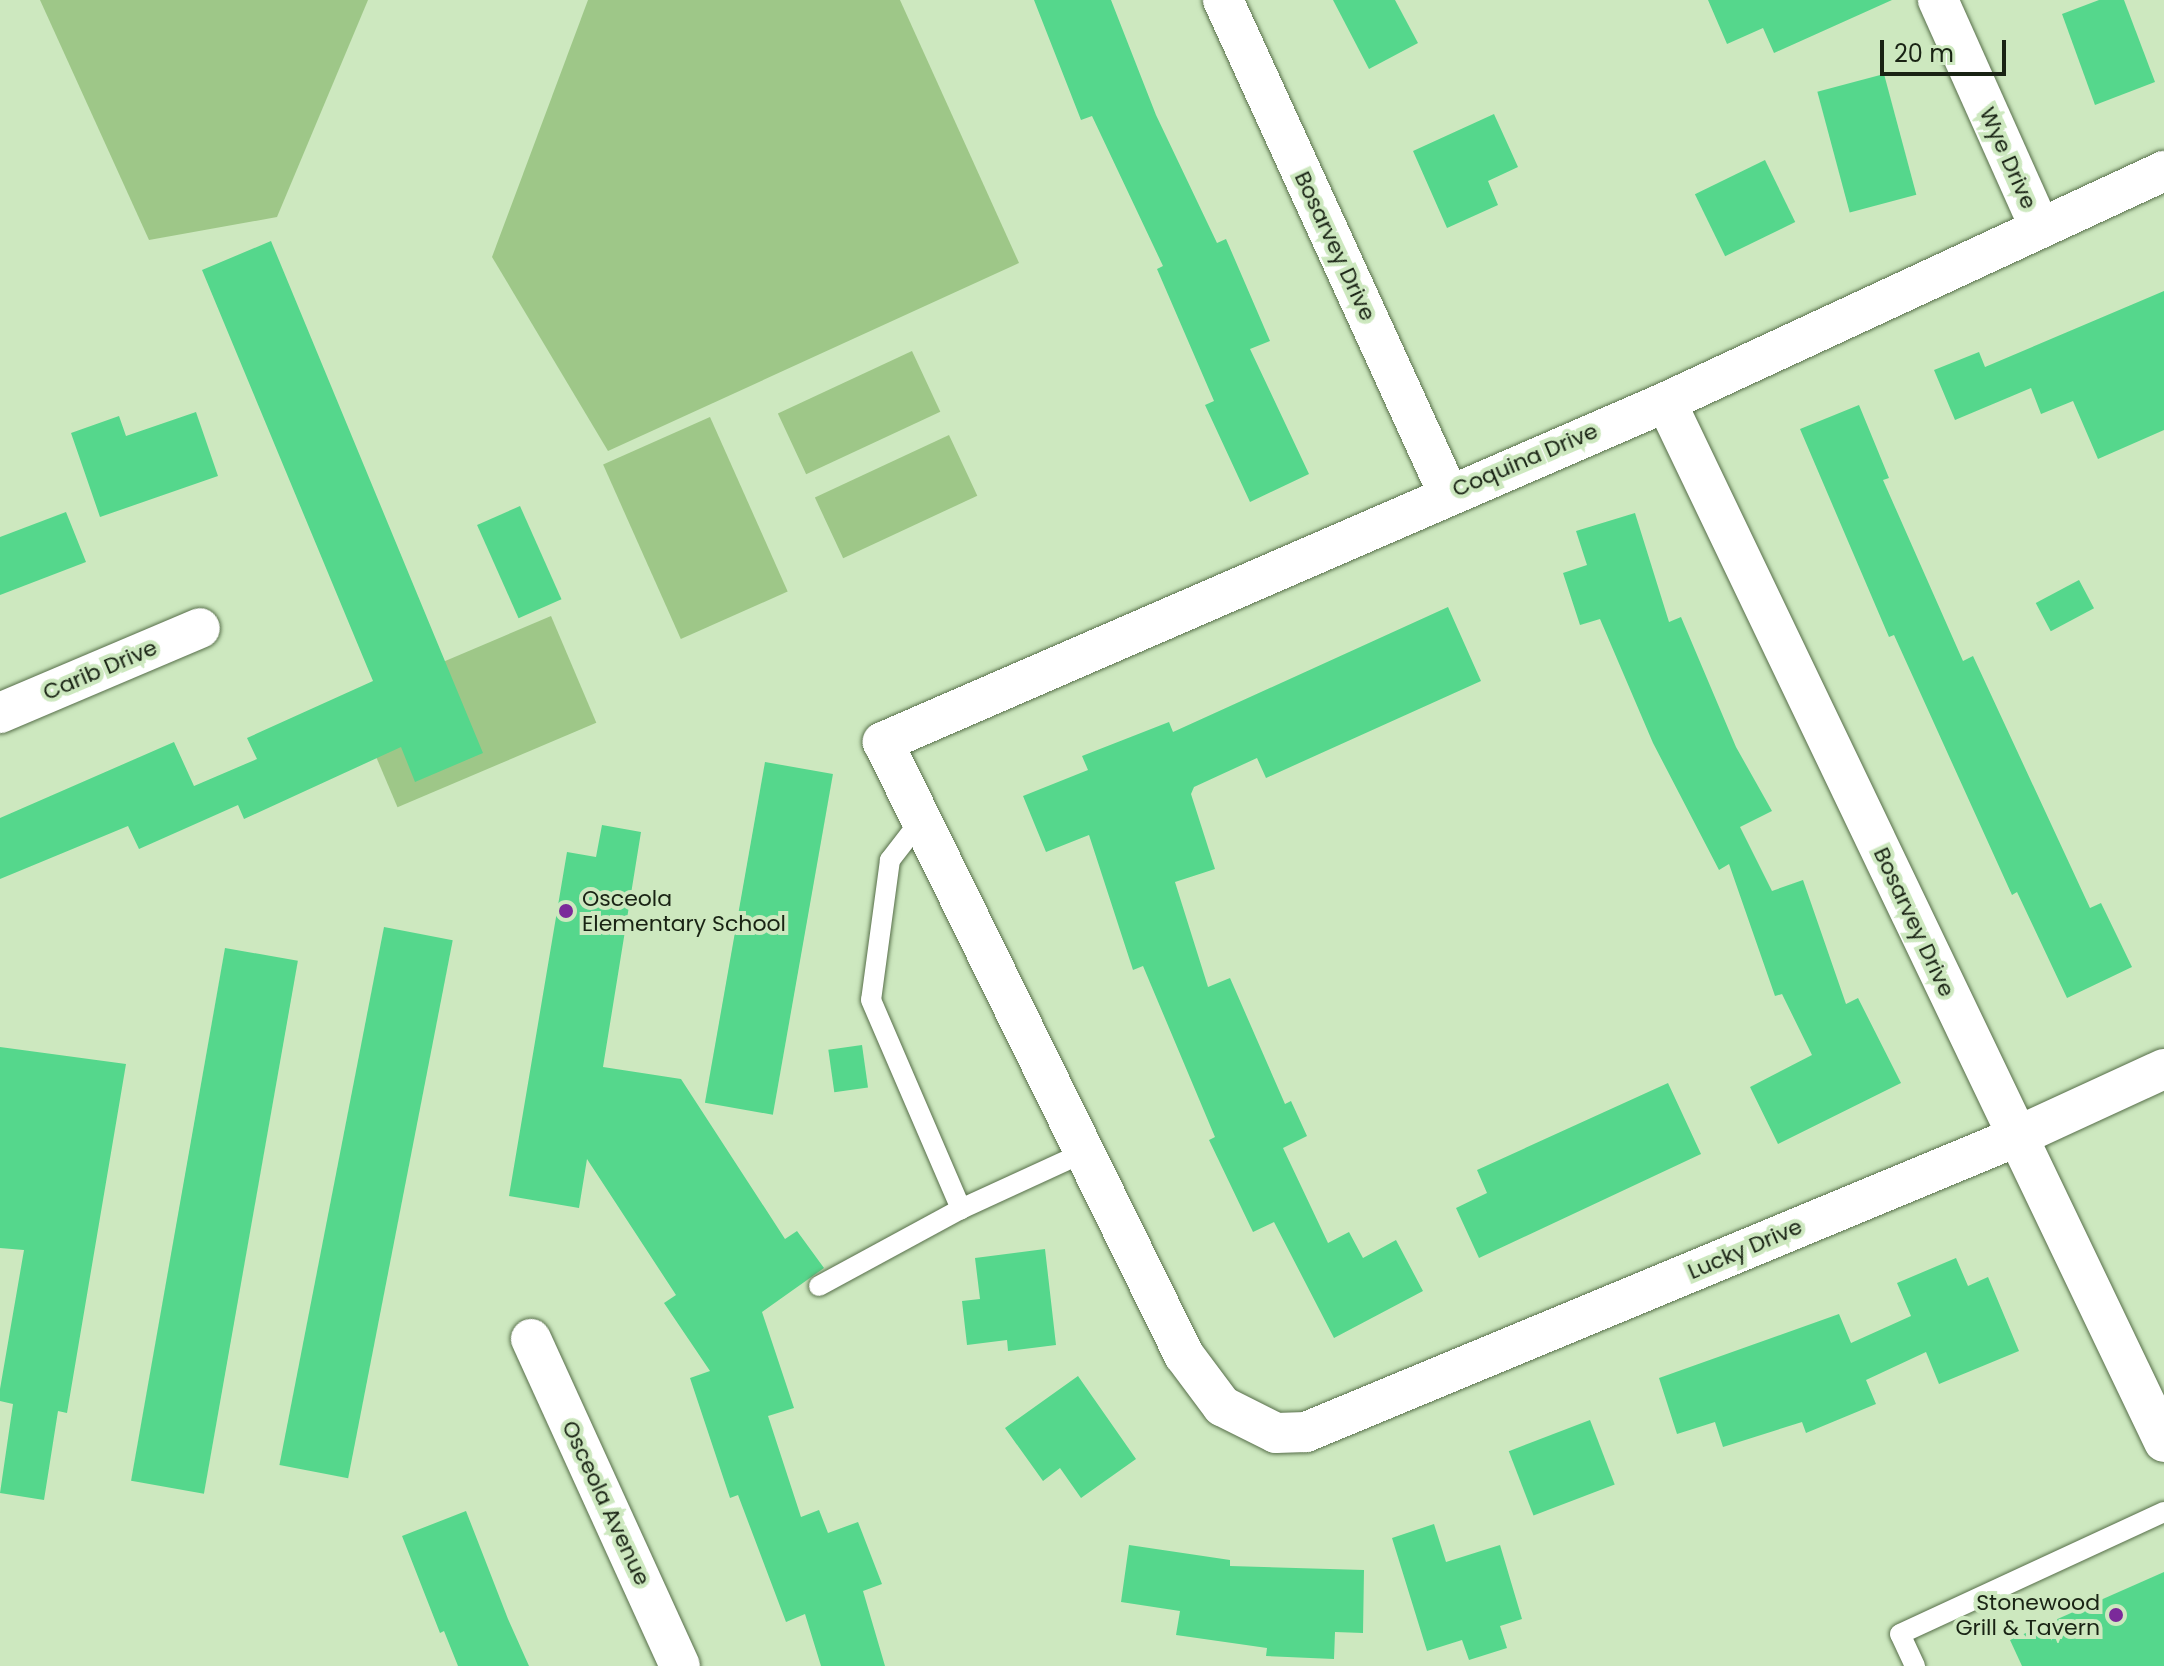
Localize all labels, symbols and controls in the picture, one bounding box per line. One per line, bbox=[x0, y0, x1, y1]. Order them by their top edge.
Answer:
scale bar bbox=[1884, 24, 2010, 74]
text: 20 m bbox=[1894, 37, 1954, 70]
street label: Wye Drive bbox=[1974, 103, 2042, 213]
street label: Bosarvey Drive bbox=[1289, 167, 1381, 325]
street label: Coquina Drive bbox=[1448, 417, 1602, 503]
street label: Carib Drive bbox=[39, 634, 161, 706]
street label: Bosarvey Drive bbox=[1868, 843, 1960, 1001]
place label: Osceola Elementary School bbox=[582, 885, 786, 936]
marker: Osceola Elementary School bbox=[557, 902, 575, 920]
street label: Lucky Drive bbox=[1684, 1213, 1806, 1285]
street label: Osceola Avenue bbox=[556, 1416, 656, 1590]
place label: Stonewood Grill & Tavern bbox=[1955, 1589, 2100, 1640]
marker: Stonewood Grill & Tavern bbox=[2107, 1606, 2125, 1624]

